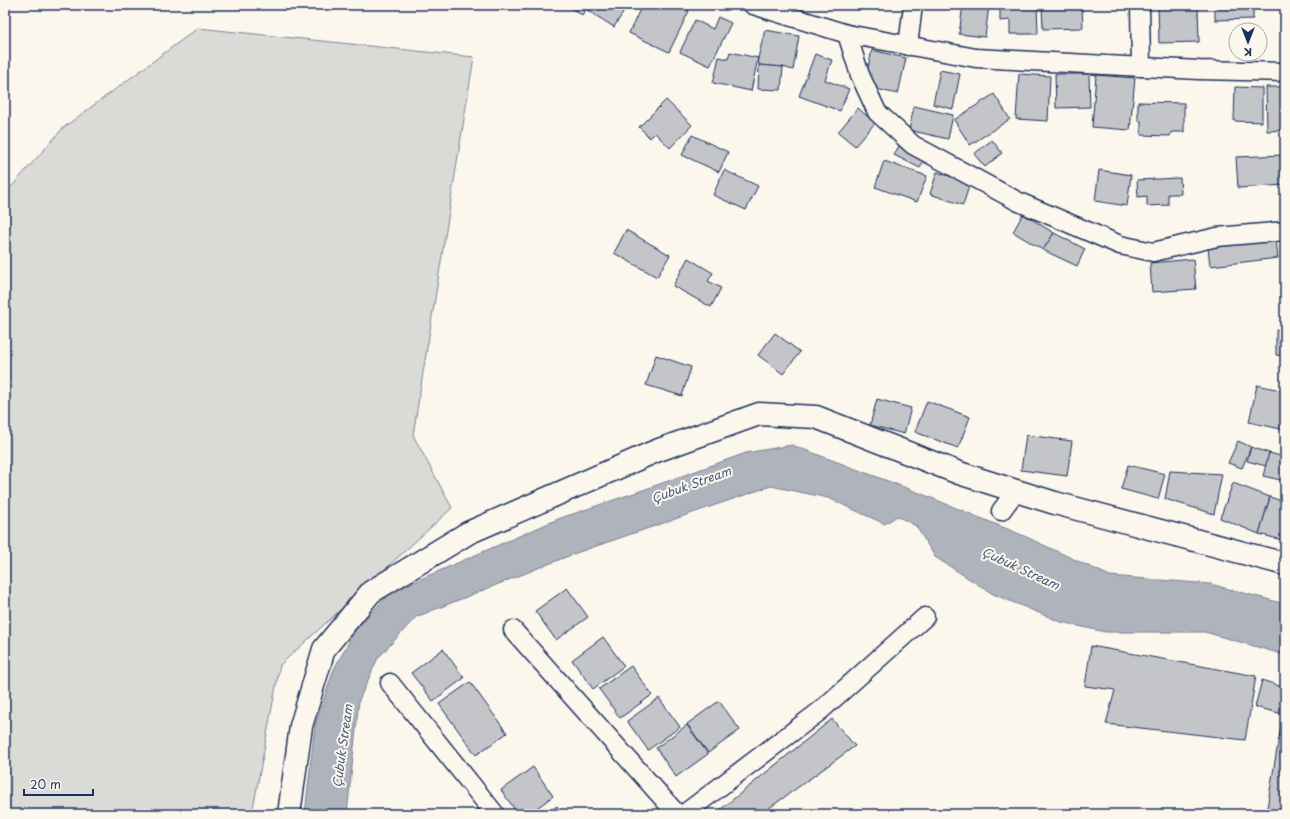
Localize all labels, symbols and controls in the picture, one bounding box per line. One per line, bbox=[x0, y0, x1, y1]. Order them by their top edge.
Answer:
north arrow bbox=[1228, 22, 1268, 62]
text: K bbox=[1244, 44, 1252, 61]
water label: Çubuk Stream bbox=[649, 461, 734, 507]
water label: Çubuk Stream bbox=[979, 542, 1064, 594]
water label: Çubuk Stream bbox=[327, 702, 357, 789]
scale bar bbox=[24, 771, 93, 797]
text: 20 m bbox=[30, 775, 61, 793]

